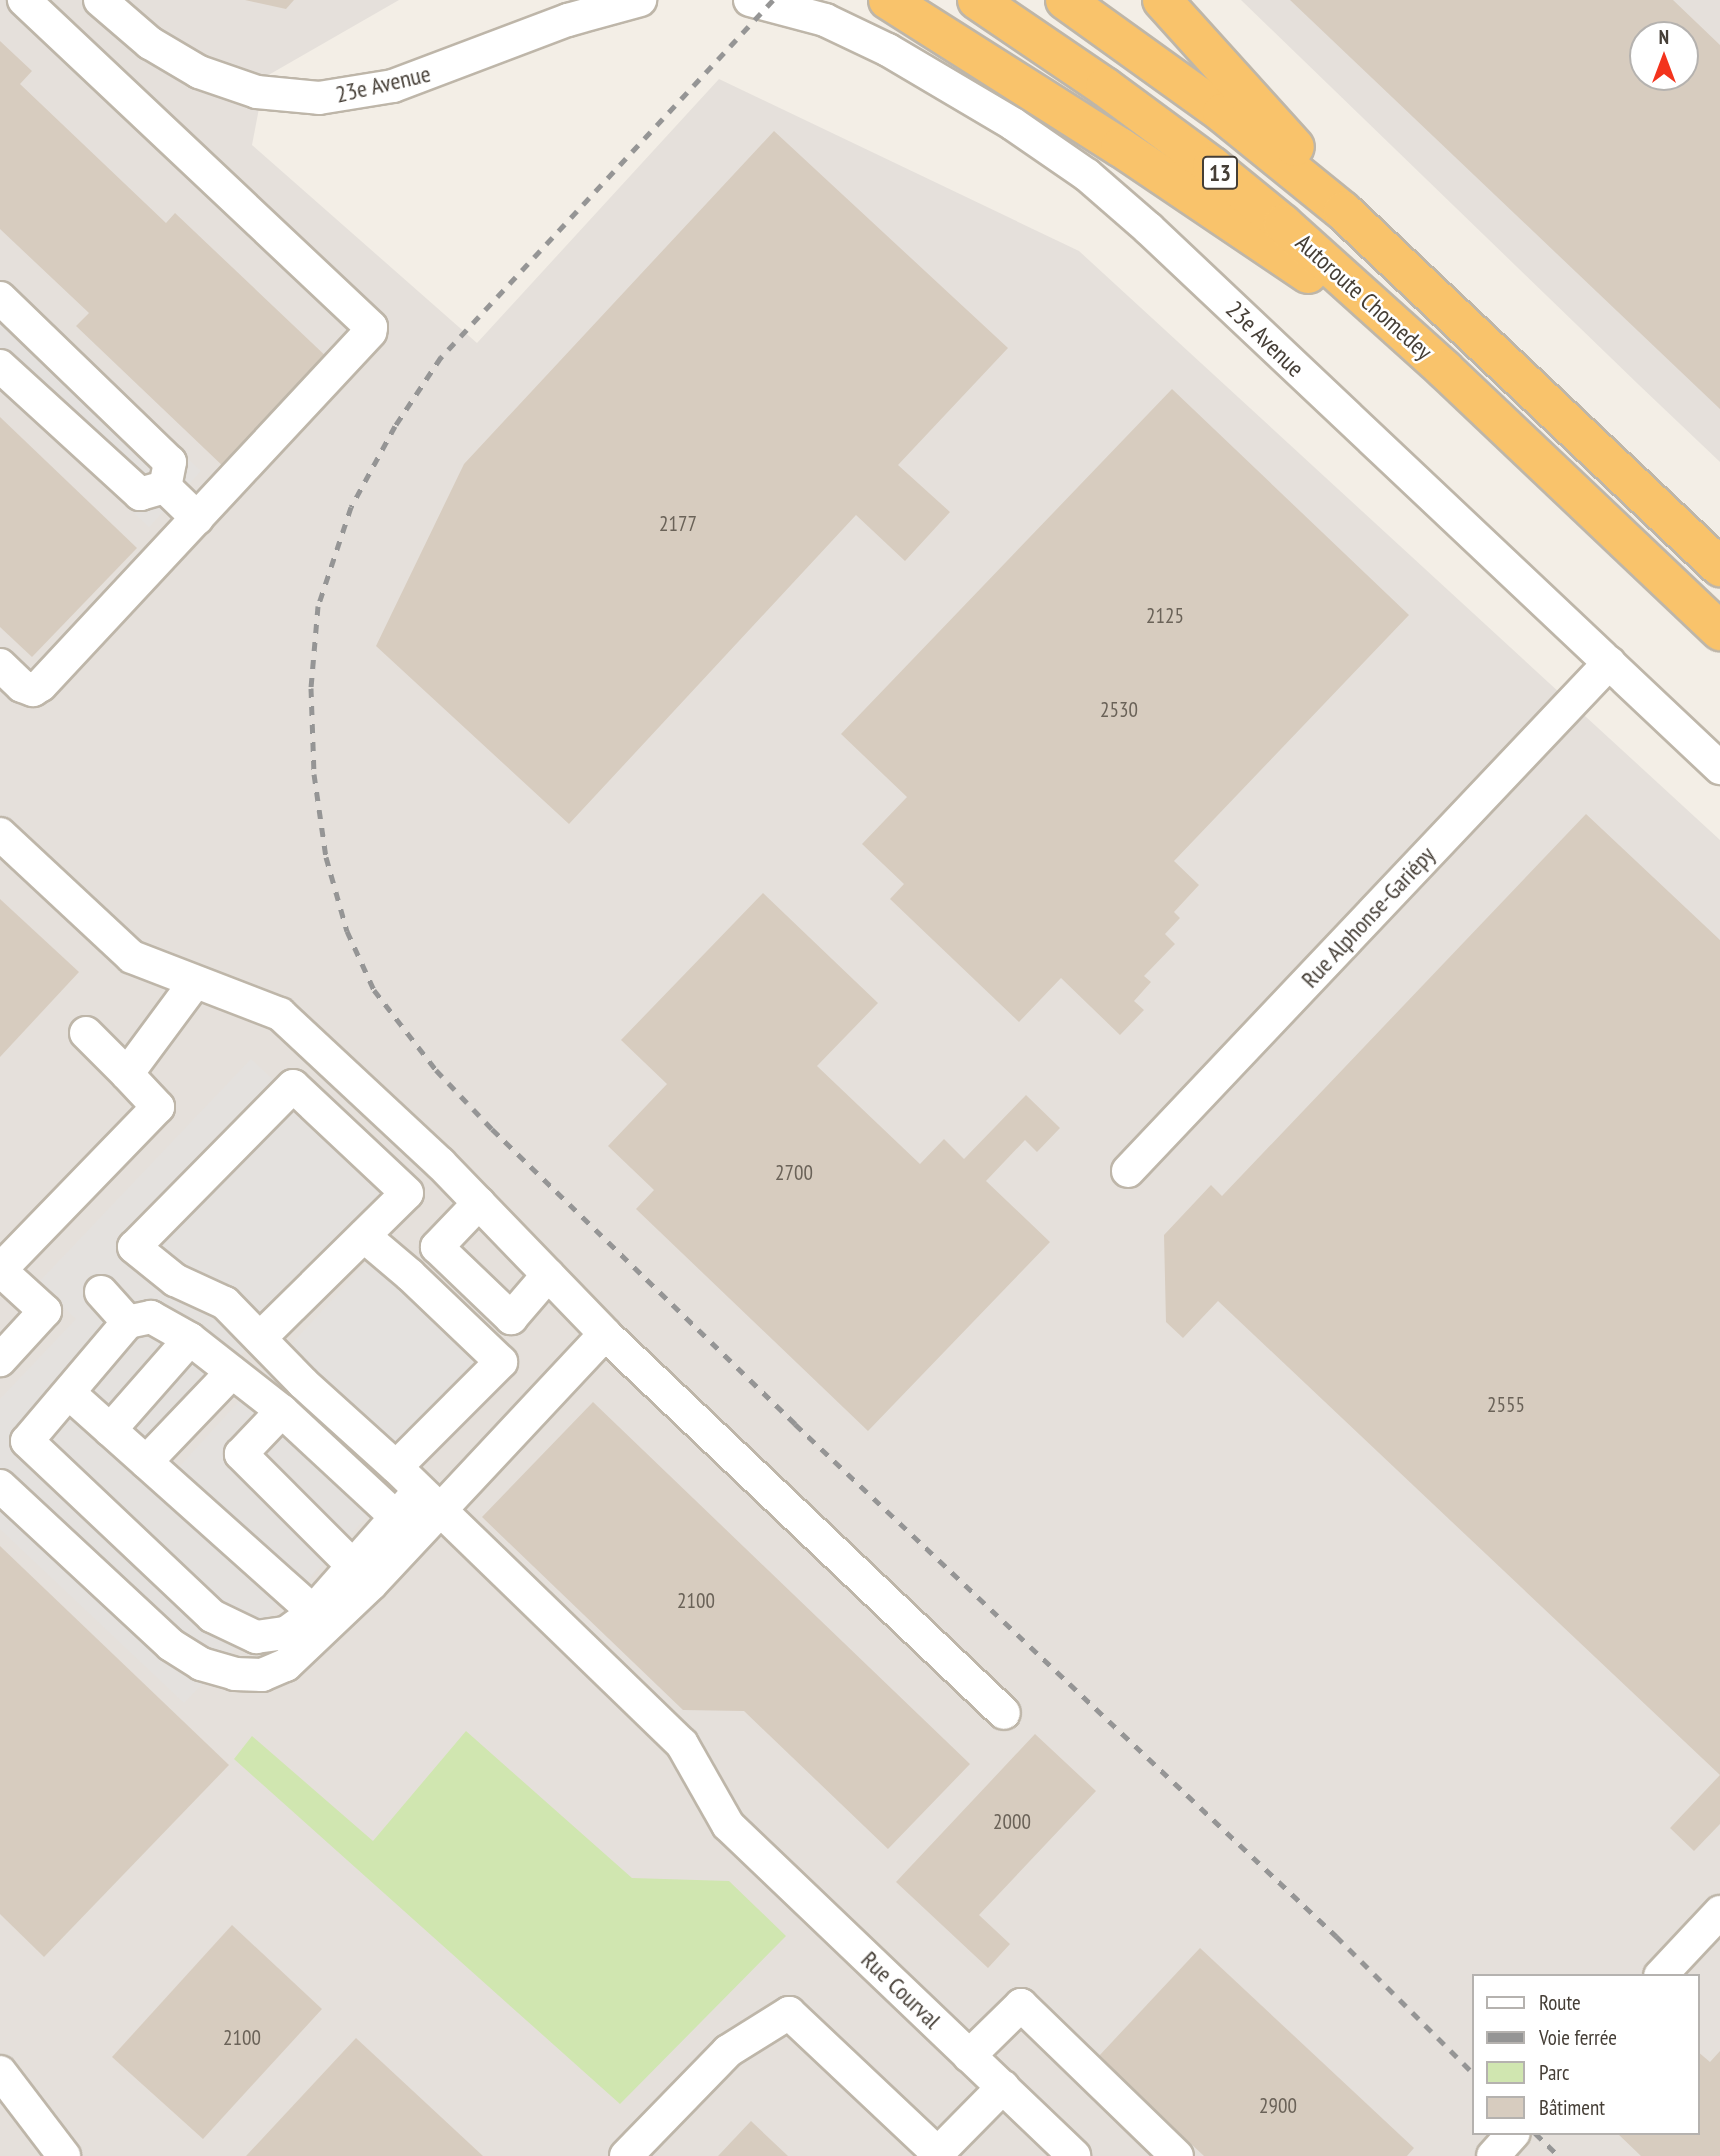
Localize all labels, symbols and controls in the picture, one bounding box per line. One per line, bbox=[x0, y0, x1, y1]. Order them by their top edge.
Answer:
north arrow bbox=[1629, 21, 1699, 91]
text: N bbox=[1659, 25, 1669, 49]
street label: 23e Avenue bbox=[332, 59, 434, 109]
road number: 13 bbox=[1201, 154, 1239, 192]
street label: Autoroute Chomedey bbox=[1290, 228, 1438, 366]
street label: 23e Avenue bbox=[1220, 295, 1310, 383]
house number: 2177 bbox=[659, 511, 697, 537]
house number: 2125 bbox=[1146, 603, 1184, 629]
house number: 2530 bbox=[1100, 697, 1138, 723]
street label: Rue Alphonse-Gariépy bbox=[1295, 840, 1441, 994]
house number: 2700 bbox=[775, 1160, 813, 1186]
house number: 2555 bbox=[1487, 1392, 1525, 1418]
house number: 2100 bbox=[677, 1588, 715, 1614]
house number: 2000 bbox=[993, 1809, 1031, 1835]
street label: Rue Courval bbox=[855, 1945, 947, 2035]
legend bbox=[1472, 1974, 1699, 2135]
text: Route bbox=[1539, 1989, 1581, 2016]
text: Voie ferrée bbox=[1539, 2024, 1617, 2051]
house number: 2100 bbox=[223, 2025, 261, 2051]
text: Parc bbox=[1539, 2059, 1570, 2086]
house number: 2900 bbox=[1259, 2093, 1297, 2119]
text: Bâtiment bbox=[1539, 2094, 1605, 2121]

